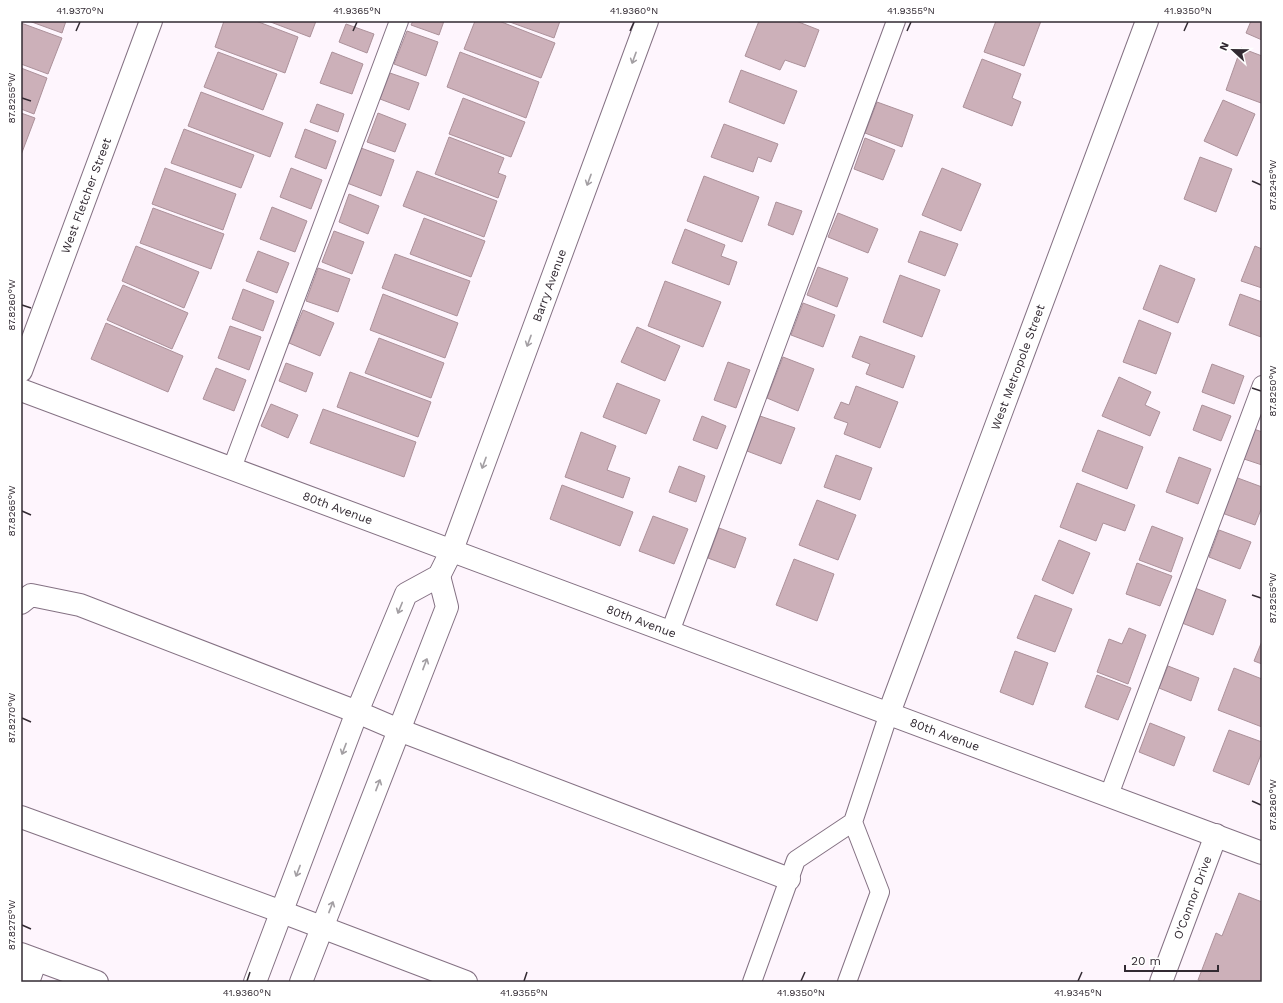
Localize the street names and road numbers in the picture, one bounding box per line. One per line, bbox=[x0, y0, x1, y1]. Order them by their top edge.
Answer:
street label: West Fletcher Street bbox=[58, 136, 114, 255]
street label: Barry Avenue bbox=[530, 247, 569, 324]
street label: West Metropole Street bbox=[988, 302, 1048, 432]
street label: 80th Avenue bbox=[301, 489, 375, 528]
street label: 80th Avenue bbox=[604, 602, 678, 641]
street label: 80th Avenue bbox=[908, 715, 982, 754]
street label: O'Connor Drive bbox=[1171, 854, 1215, 941]

